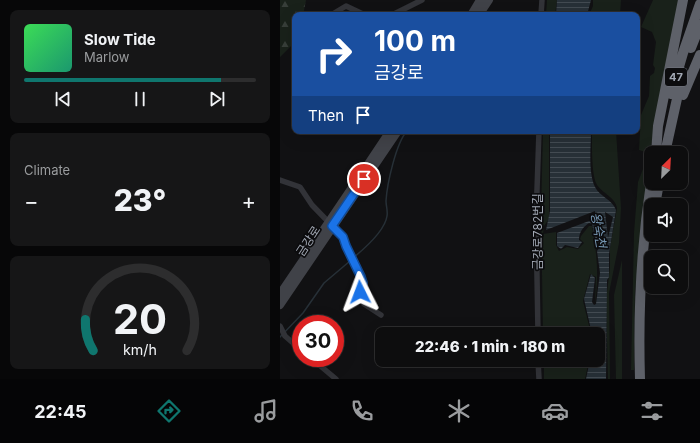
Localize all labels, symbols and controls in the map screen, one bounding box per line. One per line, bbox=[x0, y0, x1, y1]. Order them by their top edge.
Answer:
text: 100 m bbox=[374, 24, 456, 58]
icon: right bbox=[308, 28, 360, 80]
text: Slow Tide bbox=[84, 30, 156, 49]
text: Marlow bbox=[84, 49, 130, 65]
text: 금강로 bbox=[374, 62, 424, 83]
road number: 47 bbox=[665, 68, 687, 86]
icon: previous bbox=[52, 88, 74, 110]
icon: pause bbox=[129, 88, 151, 110]
icon: next bbox=[206, 88, 228, 110]
icon: arrive bbox=[352, 104, 374, 126]
text: Then bbox=[308, 106, 344, 125]
north arrow bbox=[644, 146, 688, 190]
map controls bbox=[644, 146, 688, 294]
text: Climate bbox=[24, 162, 70, 178]
pin bbox=[347, 162, 381, 196]
icon: arrive bbox=[353, 168, 375, 190]
text: 23° bbox=[114, 182, 166, 218]
text: − bbox=[24, 188, 39, 214]
text: + bbox=[241, 188, 256, 214]
street label: 금강로782번길 bbox=[530, 194, 545, 270]
button: sound bbox=[644, 198, 688, 242]
water label: 왕숙천 bbox=[588, 211, 610, 250]
street label: 금강로 bbox=[293, 223, 323, 259]
button: search bbox=[644, 250, 688, 294]
position arrow bbox=[339, 271, 381, 313]
text: 20 bbox=[113, 293, 167, 343]
speed limit sign: 30 bbox=[292, 315, 344, 367]
text: 22:46 · 1 min · 180 m bbox=[415, 337, 565, 356]
text: km/h bbox=[123, 340, 157, 357]
icon: directions bbox=[155, 397, 183, 425]
icon: music bbox=[252, 397, 280, 425]
icon: phone bbox=[348, 397, 376, 425]
icon: climate bbox=[445, 397, 473, 425]
icon: car bbox=[541, 397, 569, 425]
icon: filters bbox=[638, 397, 666, 425]
text: 22:45 bbox=[34, 401, 87, 422]

